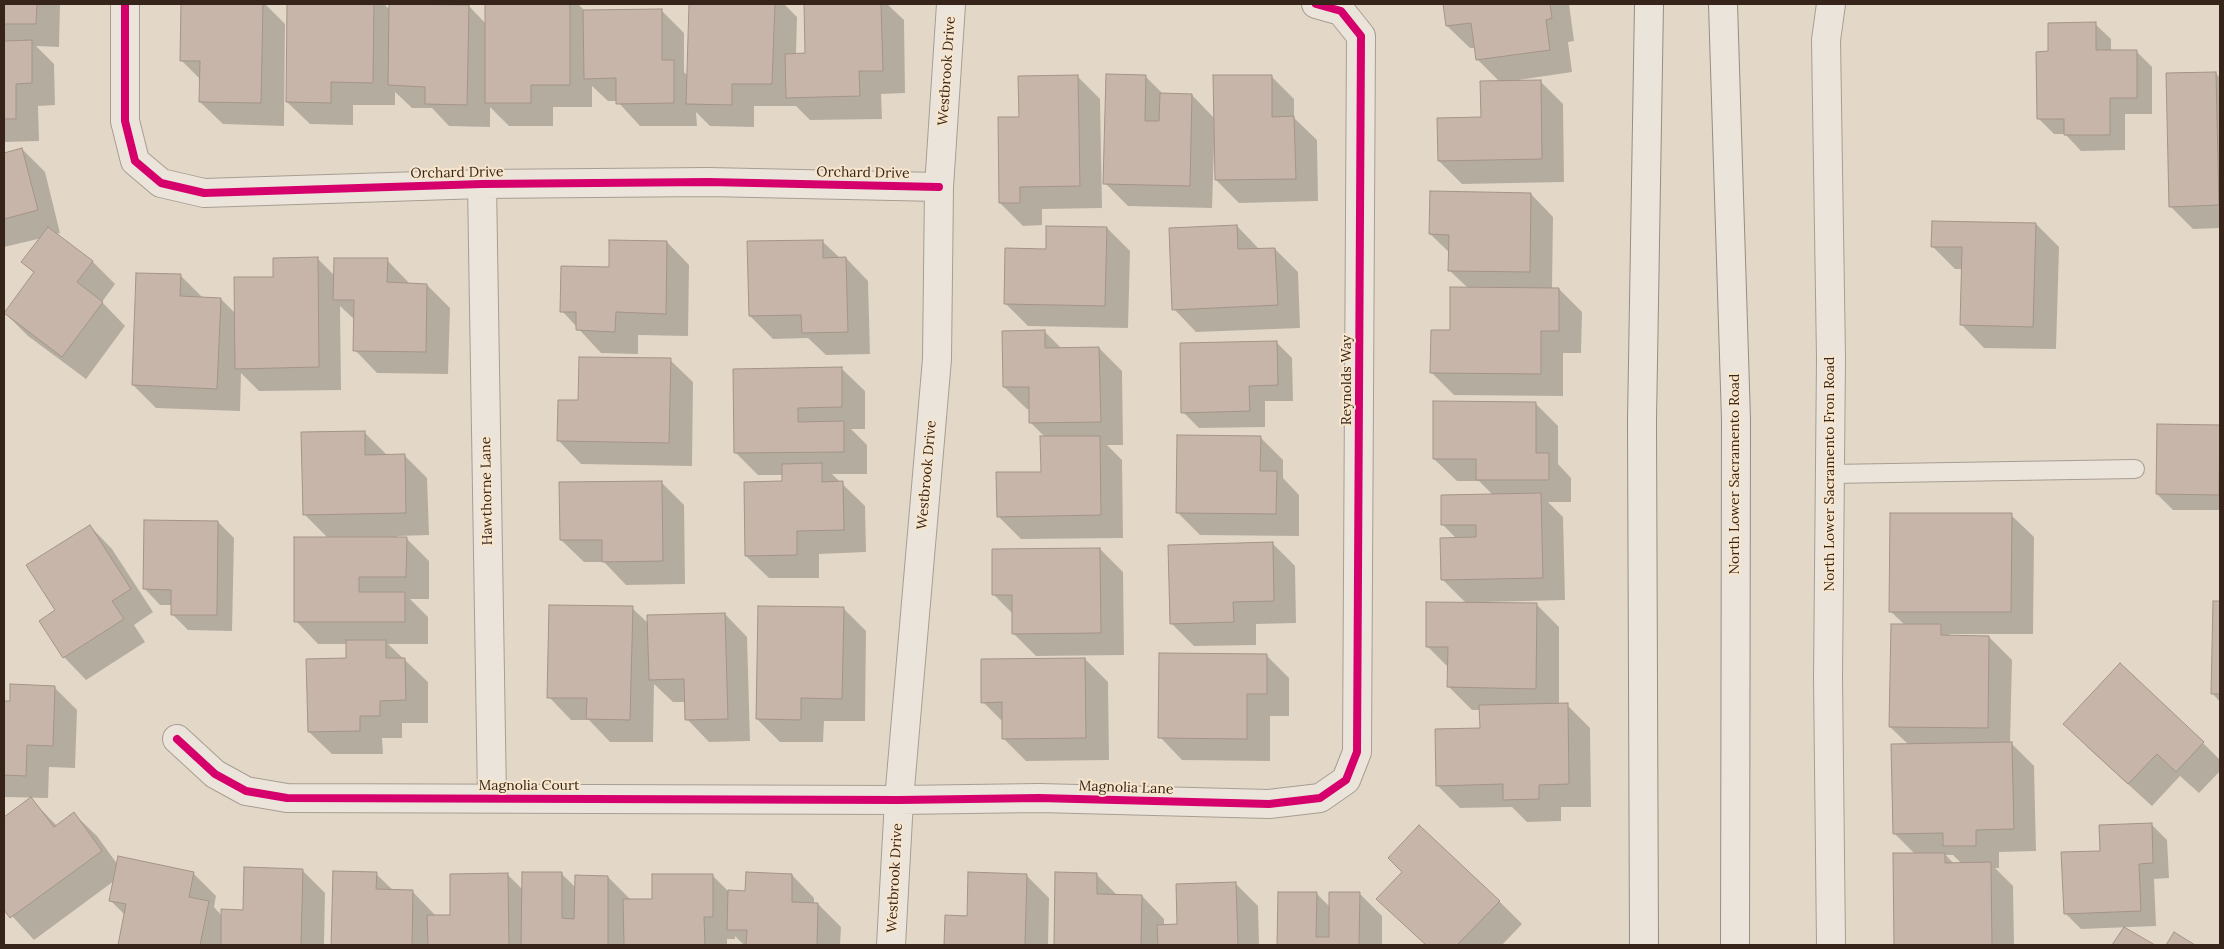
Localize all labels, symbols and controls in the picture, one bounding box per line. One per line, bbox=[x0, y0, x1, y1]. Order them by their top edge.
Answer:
street label: Westbrook Drive bbox=[935, 16, 959, 126]
street label: Orchard Drive bbox=[410, 164, 504, 182]
street label: Orchard Drive bbox=[816, 164, 910, 182]
street label: Reynolds Way bbox=[1339, 335, 1355, 425]
street label: North Lower Sacramento Fron Road bbox=[1822, 357, 1838, 591]
street label: North Lower Sacramento Road bbox=[1727, 374, 1743, 574]
street label: Westbrook Drive bbox=[914, 420, 940, 530]
street label: Hawthorne Lane bbox=[478, 437, 496, 545]
street label: Magnolia Court bbox=[478, 778, 580, 794]
street label: Magnolia Lane bbox=[1078, 778, 1174, 798]
street label: Westbrook Drive bbox=[884, 823, 906, 933]

